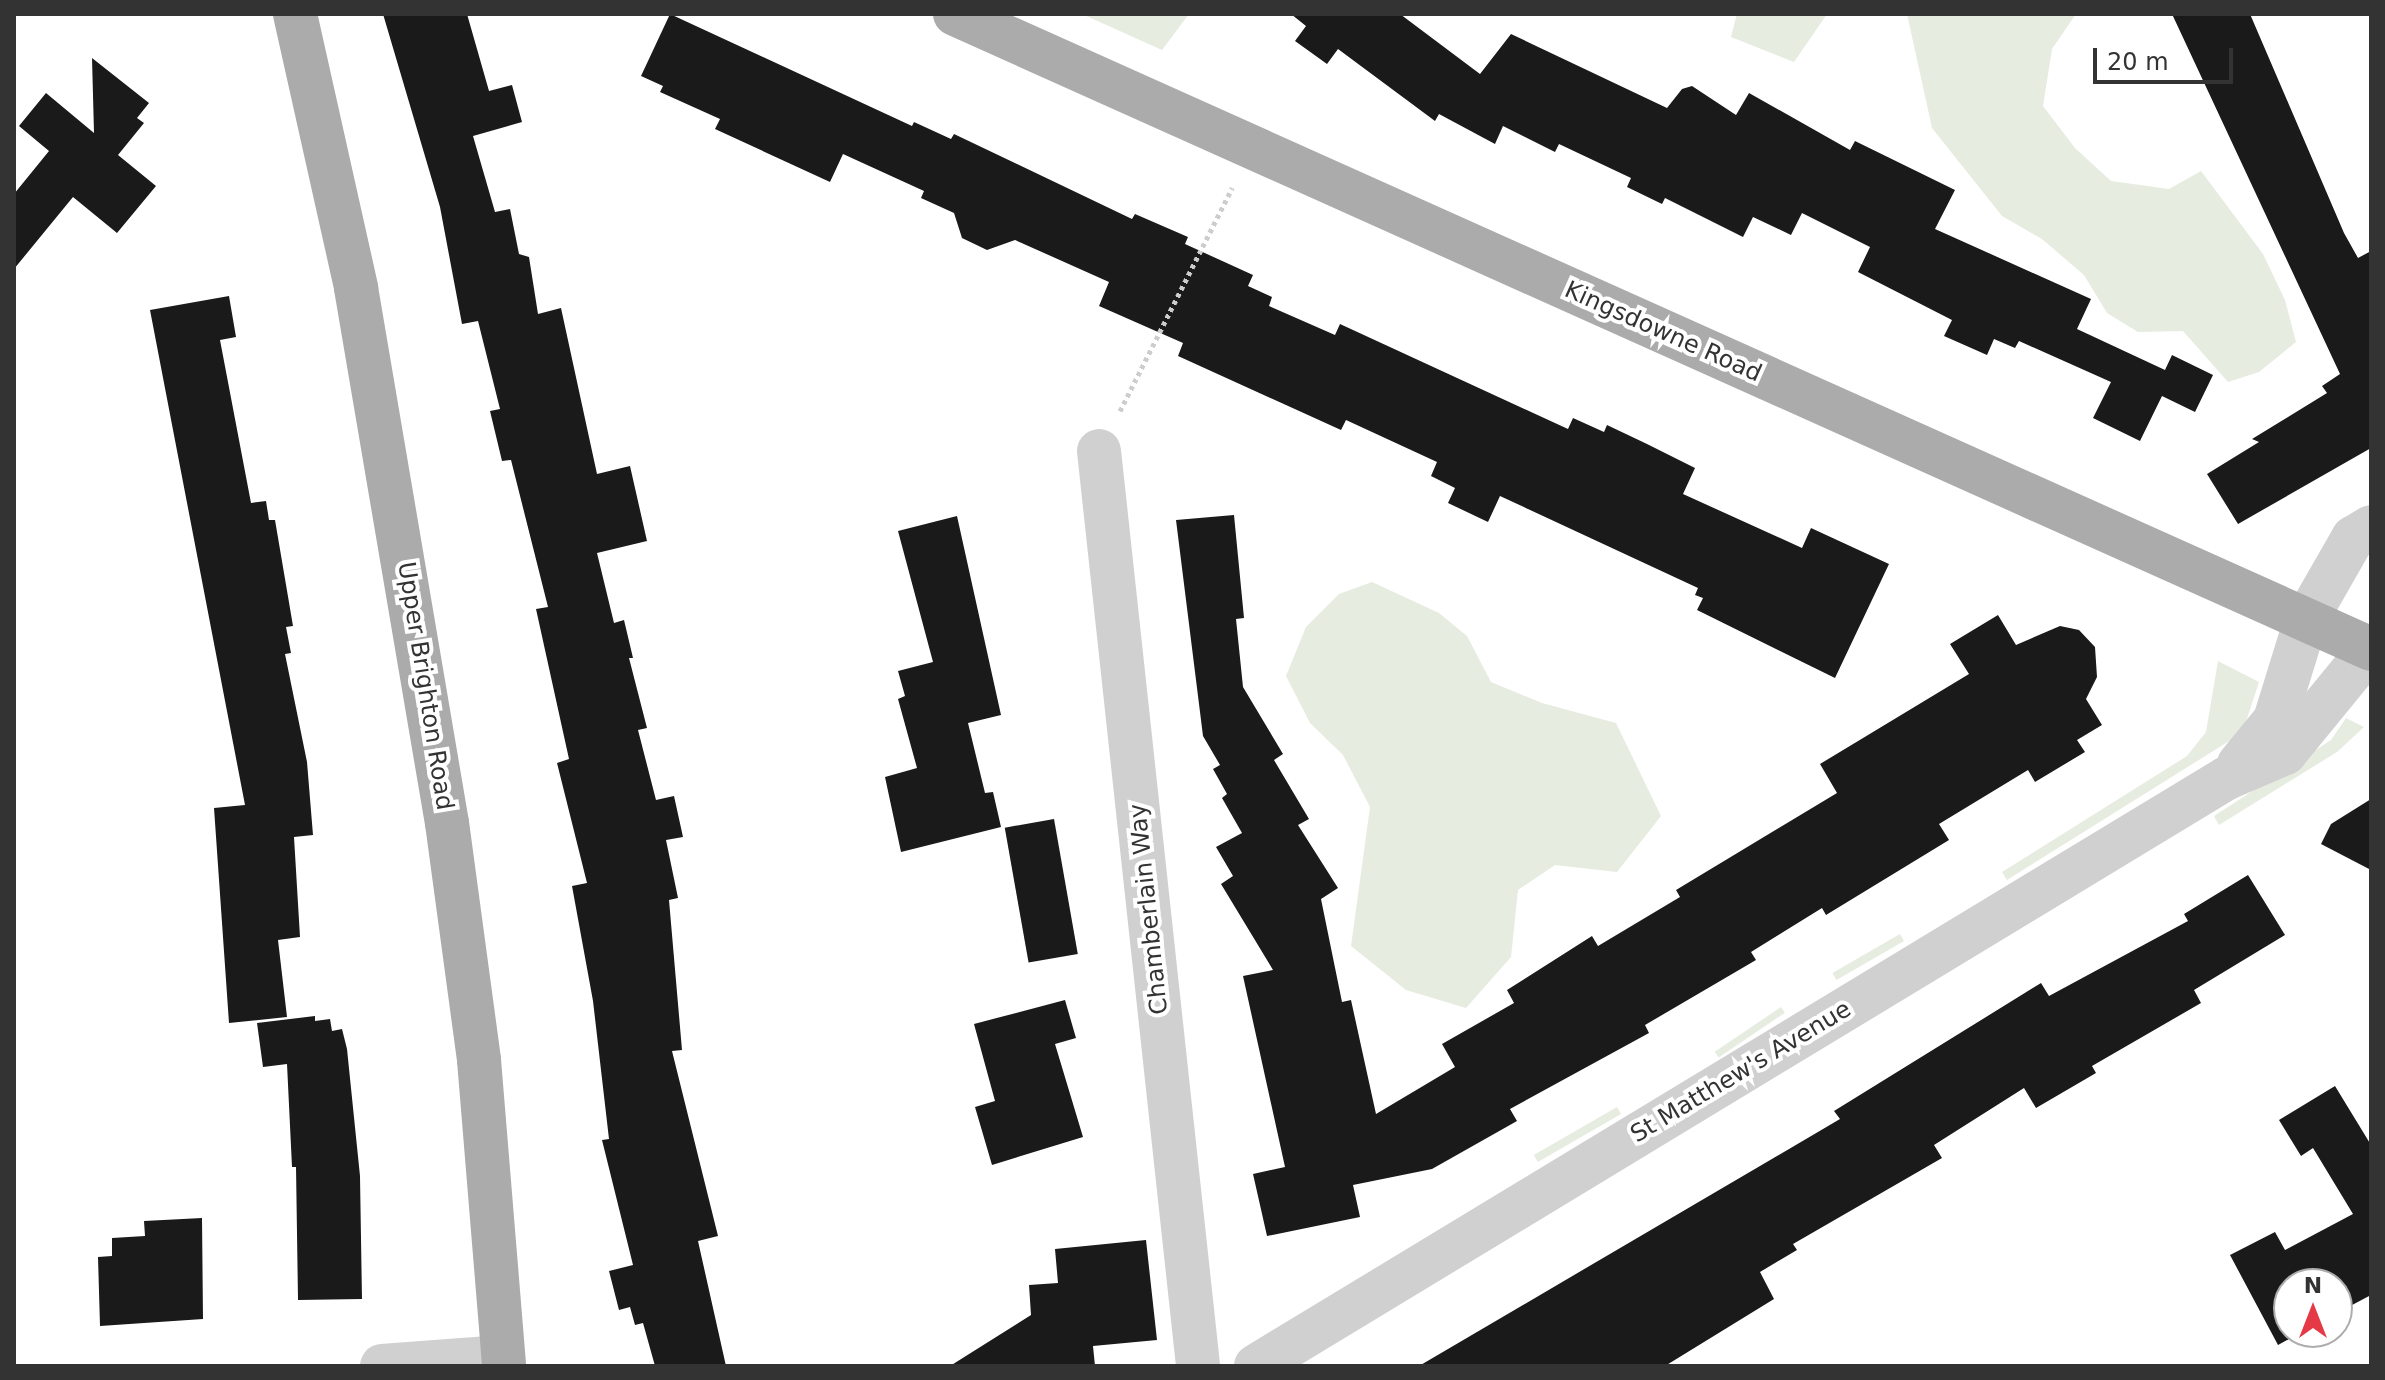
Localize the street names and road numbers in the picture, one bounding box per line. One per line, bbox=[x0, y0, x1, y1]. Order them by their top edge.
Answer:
street label: Kingsdowne Road bbox=[1560, 276, 1766, 388]
street label: Upper Brighton Road bbox=[391, 560, 459, 812]
street label: Chamberlain Way bbox=[1124, 802, 1174, 1016]
street label: St Matthew's Avenue bbox=[1626, 995, 1856, 1149]

